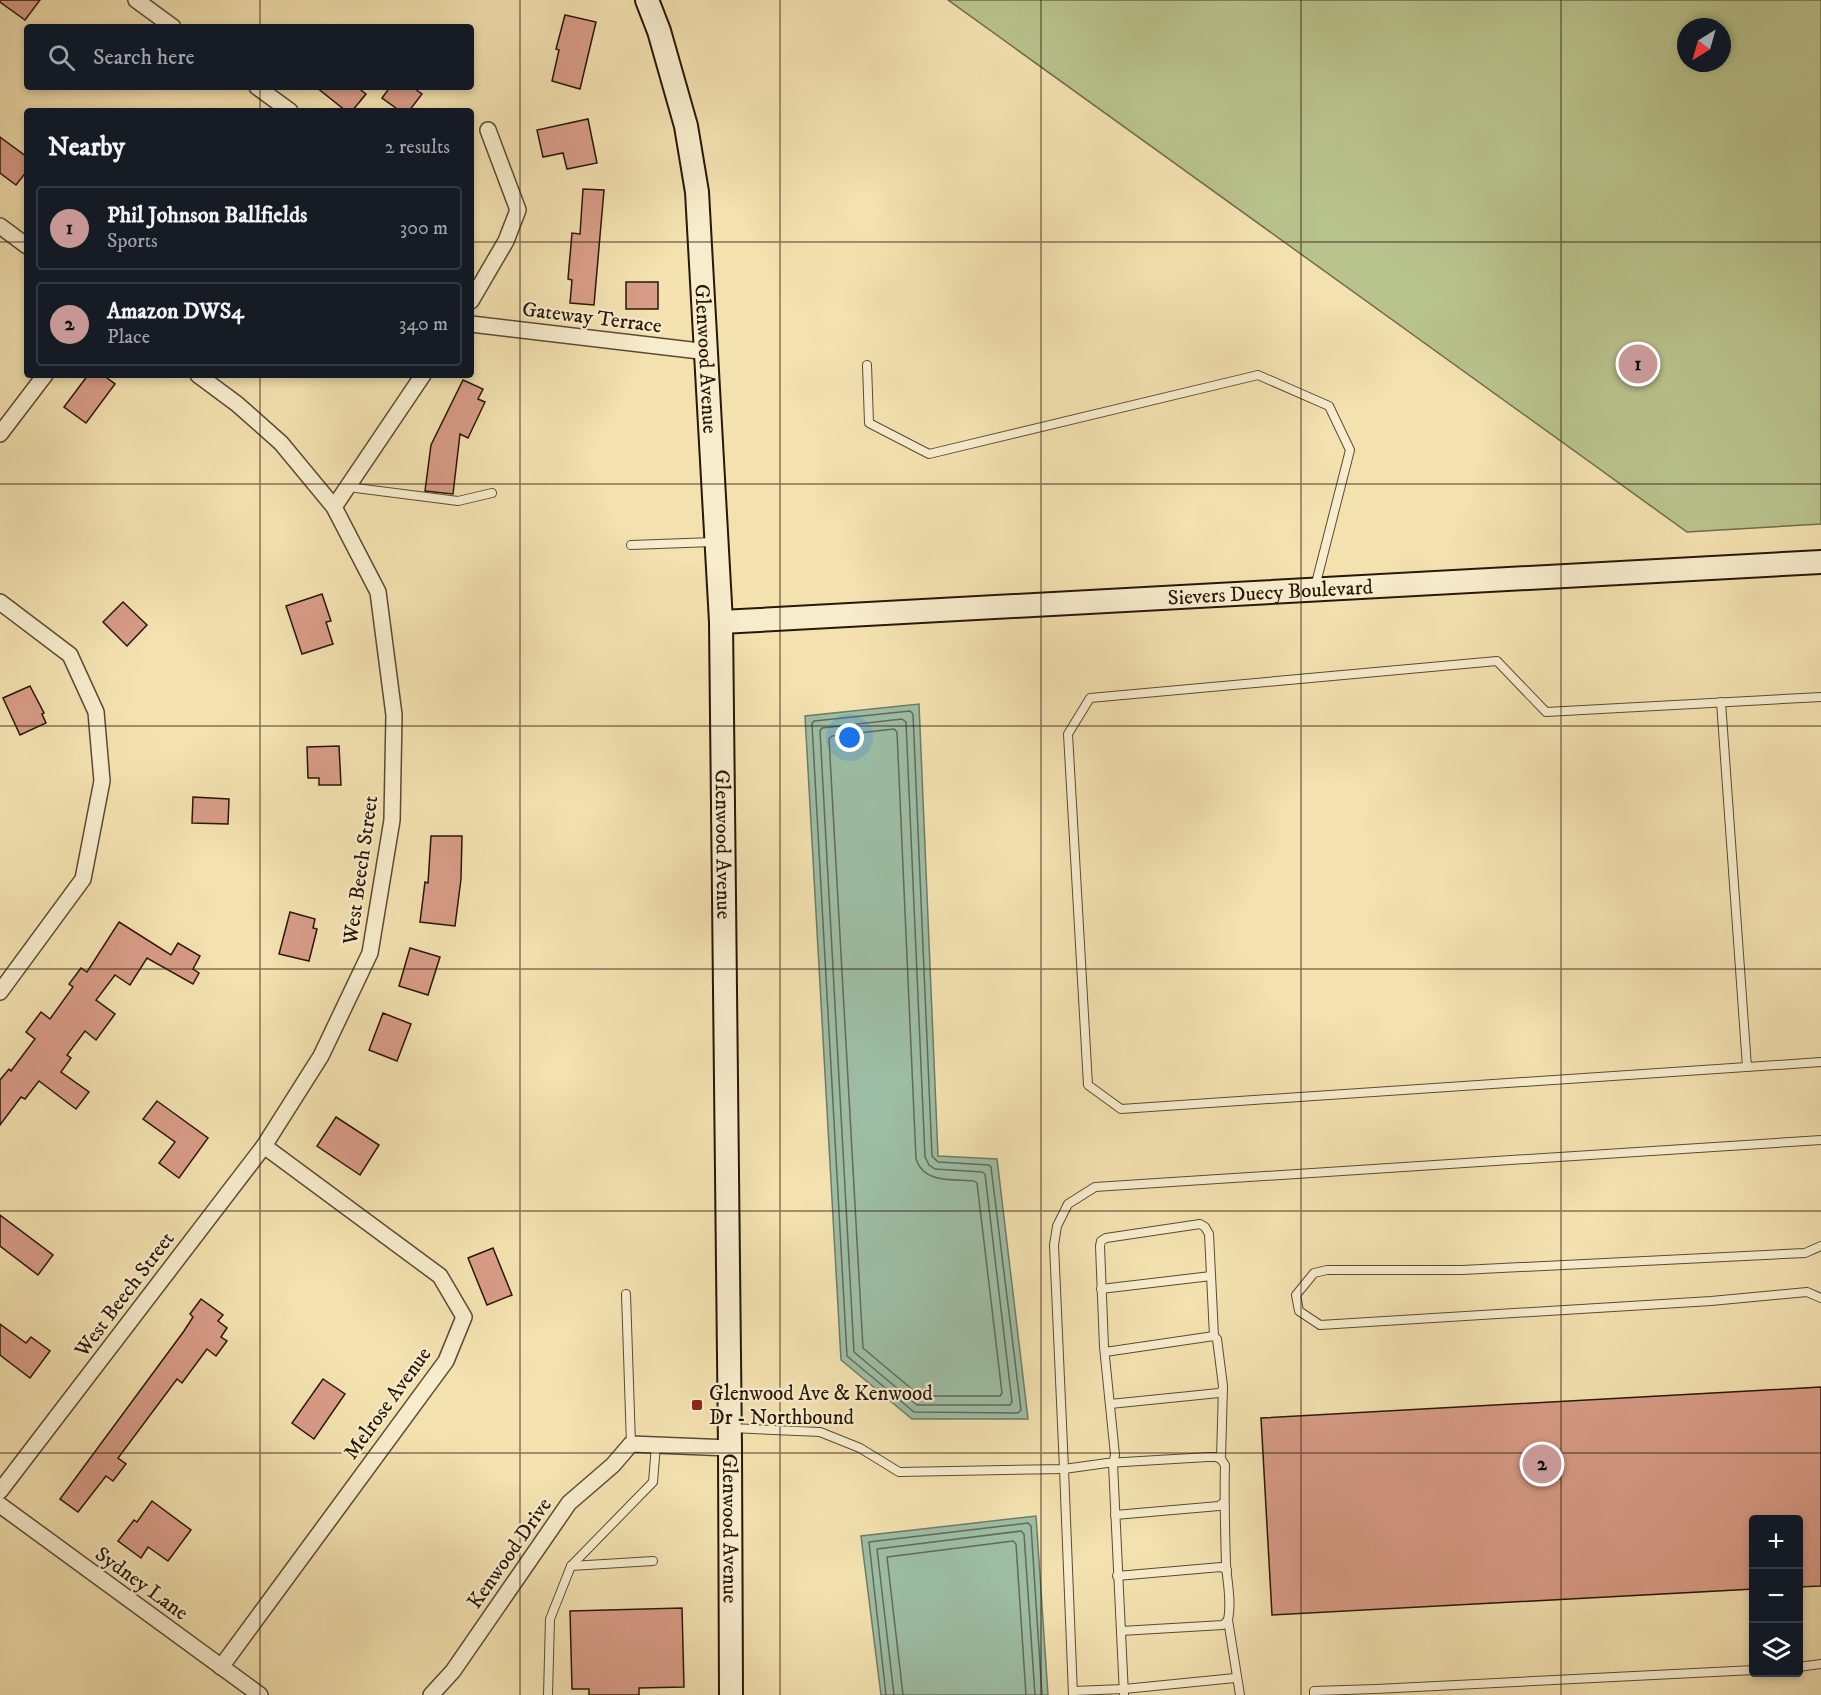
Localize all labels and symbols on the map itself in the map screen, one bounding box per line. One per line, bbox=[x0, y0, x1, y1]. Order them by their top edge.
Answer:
north arrow bbox=[1677, 18, 1731, 72]
street label: Glenwood Avenue bbox=[688, 283, 722, 435]
street label: Gateway Terrace bbox=[521, 297, 663, 339]
pin: 1 bbox=[1618, 342, 1658, 386]
street label: Sievers Duecy Boulevard bbox=[1167, 574, 1374, 612]
your location bbox=[835, 723, 864, 752]
street label: Glenwood Avenue bbox=[709, 769, 736, 920]
street label: West Beech Street bbox=[338, 794, 384, 947]
street label: West Beech Street bbox=[69, 1227, 181, 1363]
street label: Melrose Avenue bbox=[338, 1342, 438, 1465]
place label: Glenwood Ave & Kenwood Dr - Northbound bbox=[709, 1381, 933, 1431]
marker: Glenwood Ave & Kenwood Dr - Northbound bbox=[690, 1398, 704, 1412]
pin: 2 bbox=[1522, 1442, 1562, 1486]
street label: Glenwood Avenue bbox=[716, 1453, 743, 1604]
street label: Kenwood Drive bbox=[462, 1493, 558, 1614]
street label: Sydney Lane bbox=[90, 1541, 193, 1626]

